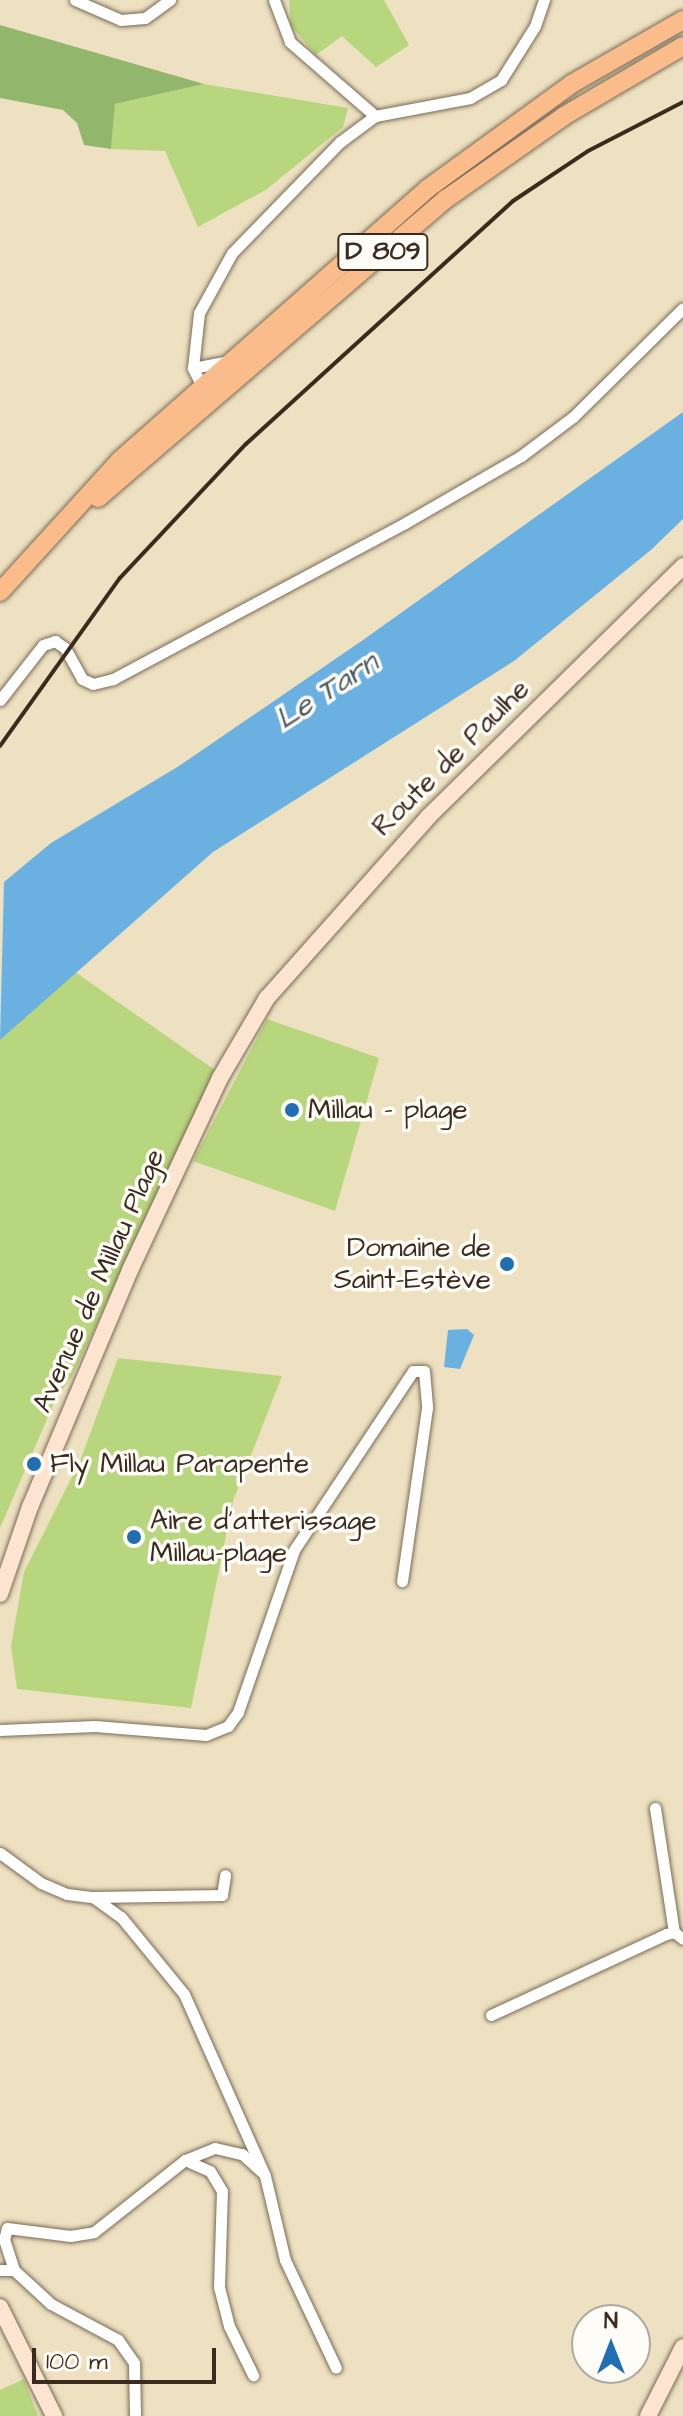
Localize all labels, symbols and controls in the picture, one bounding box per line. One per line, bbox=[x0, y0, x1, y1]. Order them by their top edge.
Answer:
road number: D 809 bbox=[337, 230, 429, 274]
water label: Le Tarn bbox=[269, 645, 385, 737]
street label: Route de Paulhe bbox=[366, 673, 536, 843]
place label: Millau - plage bbox=[308, 1093, 468, 1127]
marker: Millau - plage bbox=[283, 1101, 301, 1119]
street label: Avenue de Millau Plage bbox=[26, 1144, 172, 1418]
place label: Domaine de Saint-Estève bbox=[334, 1231, 491, 1297]
marker: Domaine de Saint-Estève bbox=[498, 1255, 516, 1273]
place label: Fly Millau Parapente bbox=[50, 1447, 309, 1481]
marker: Fly Millau Parapente bbox=[25, 1455, 43, 1473]
place label: Aire d'atterissage Millau-plage bbox=[150, 1504, 377, 1570]
marker: Aire d'atterissage Millau-plage bbox=[125, 1528, 143, 1546]
north arrow bbox=[571, 2304, 651, 2384]
text: N bbox=[604, 2306, 618, 2337]
scale bar bbox=[36, 2332, 220, 2382]
text: 100 m bbox=[46, 2345, 108, 2379]

